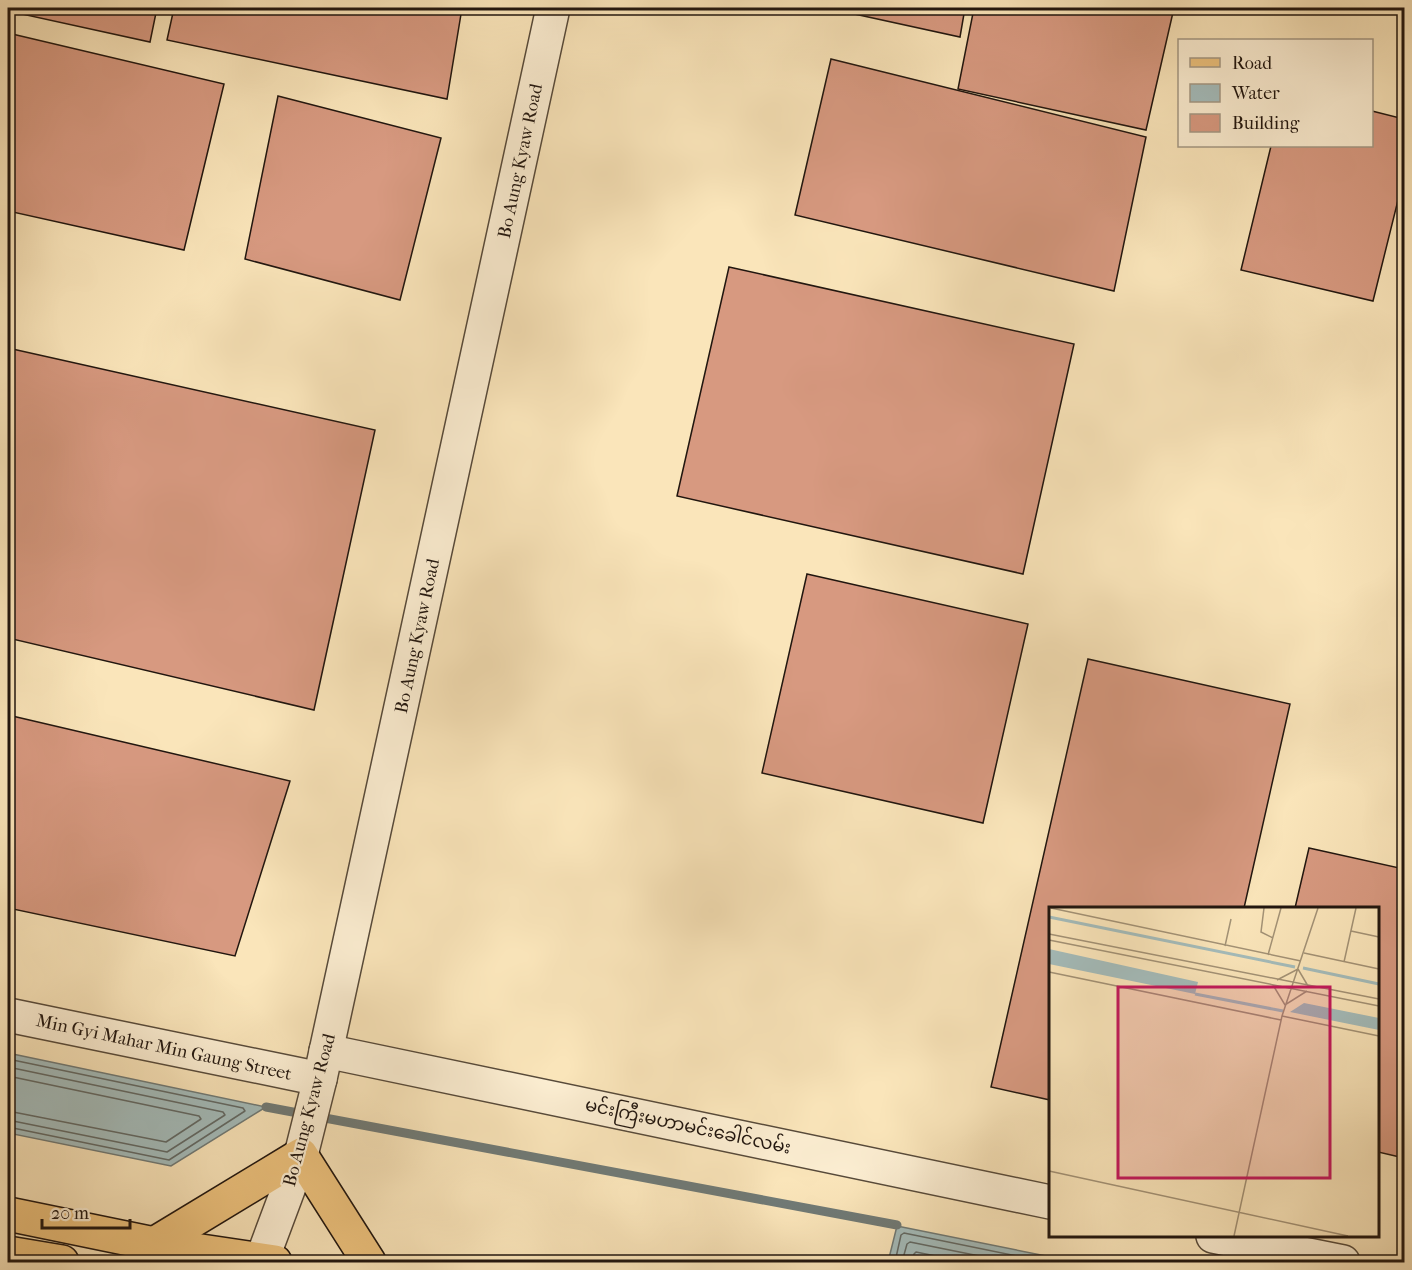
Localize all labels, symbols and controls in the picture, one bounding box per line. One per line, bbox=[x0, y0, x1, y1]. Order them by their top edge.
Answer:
legend bbox=[1178, 39, 1373, 147]
text: Road bbox=[1232, 53, 1272, 74]
street label: Bo Aung Kyaw Road bbox=[494, 82, 547, 240]
text: Water bbox=[1231, 83, 1280, 104]
text: Building bbox=[1232, 113, 1300, 134]
street label: Bo Aung Kyaw Road bbox=[391, 557, 444, 715]
inset map bbox=[1049, 907, 1379, 1237]
street label: Min Gyi Mahar Min Gaung Street bbox=[34, 1010, 294, 1085]
street label: Bo Aung Kyaw Road bbox=[279, 1031, 340, 1189]
street label: မင်းကြီးမဟာမင်းခေါင်လမ်း bbox=[582, 1090, 794, 1162]
scale bar bbox=[42, 1192, 130, 1230]
text: 20 m bbox=[51, 1203, 89, 1224]

